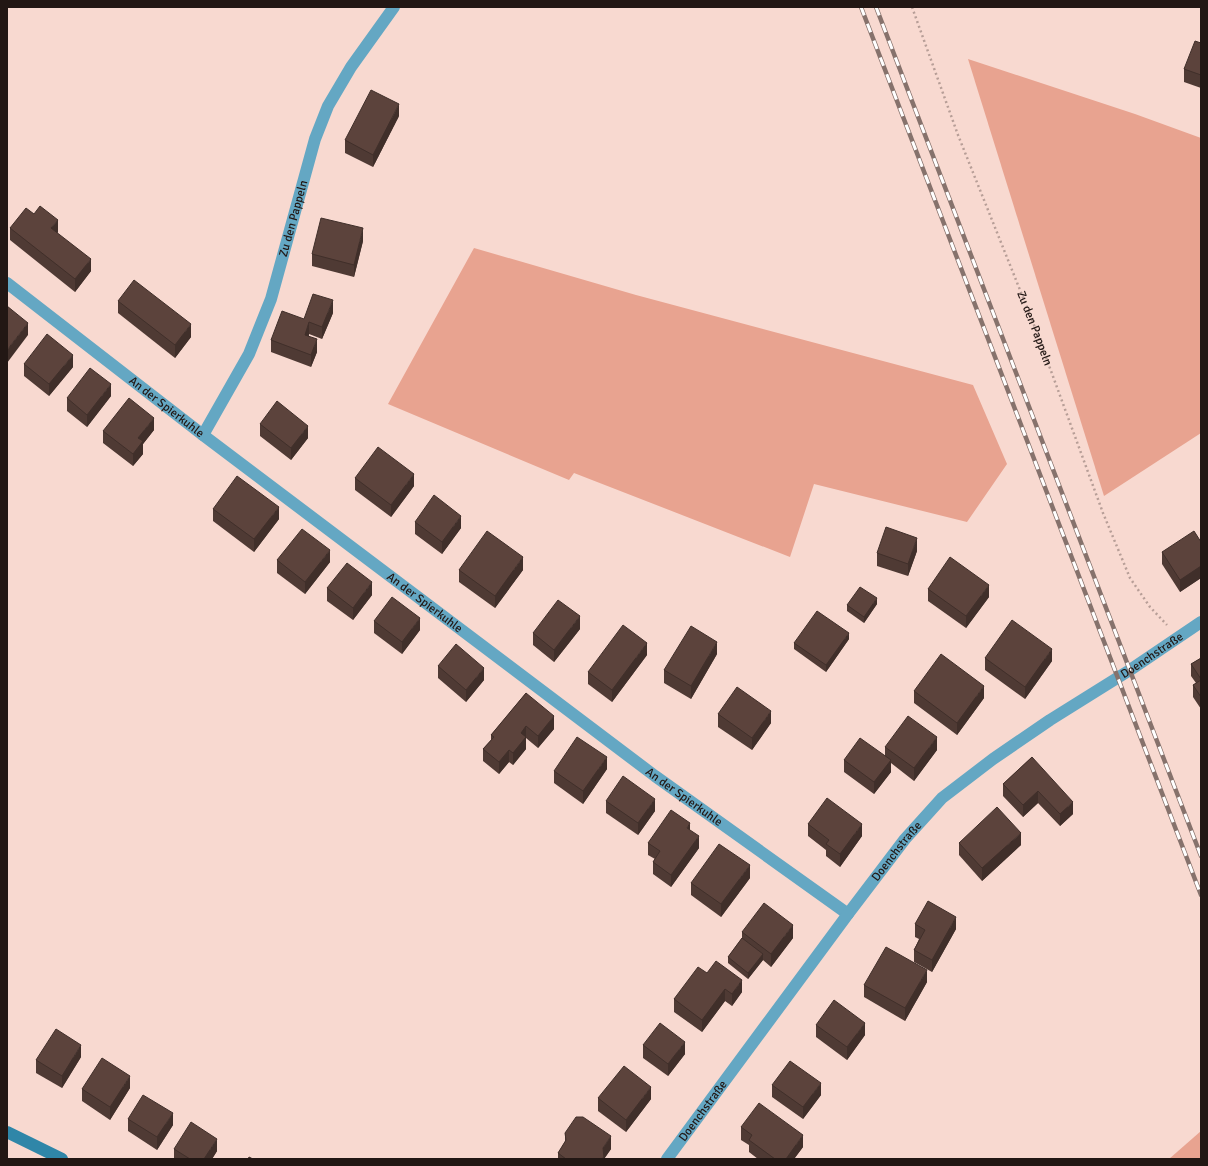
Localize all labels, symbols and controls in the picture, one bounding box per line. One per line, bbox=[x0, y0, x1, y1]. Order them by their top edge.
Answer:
street label: Zu den Pappeln bbox=[276, 179, 311, 258]
street label: Zu den Pappeln bbox=[1013, 289, 1055, 368]
street label: An der Spierkuhle bbox=[126, 373, 207, 441]
street label: An der Spierkuhle bbox=[384, 569, 465, 636]
street label: Doenchstraße bbox=[1118, 629, 1186, 682]
street label: An der Spierkuhle bbox=[642, 765, 725, 830]
street label: Doenchstraße bbox=[869, 818, 925, 884]
street label: Doenchstraße bbox=[676, 1078, 731, 1145]

